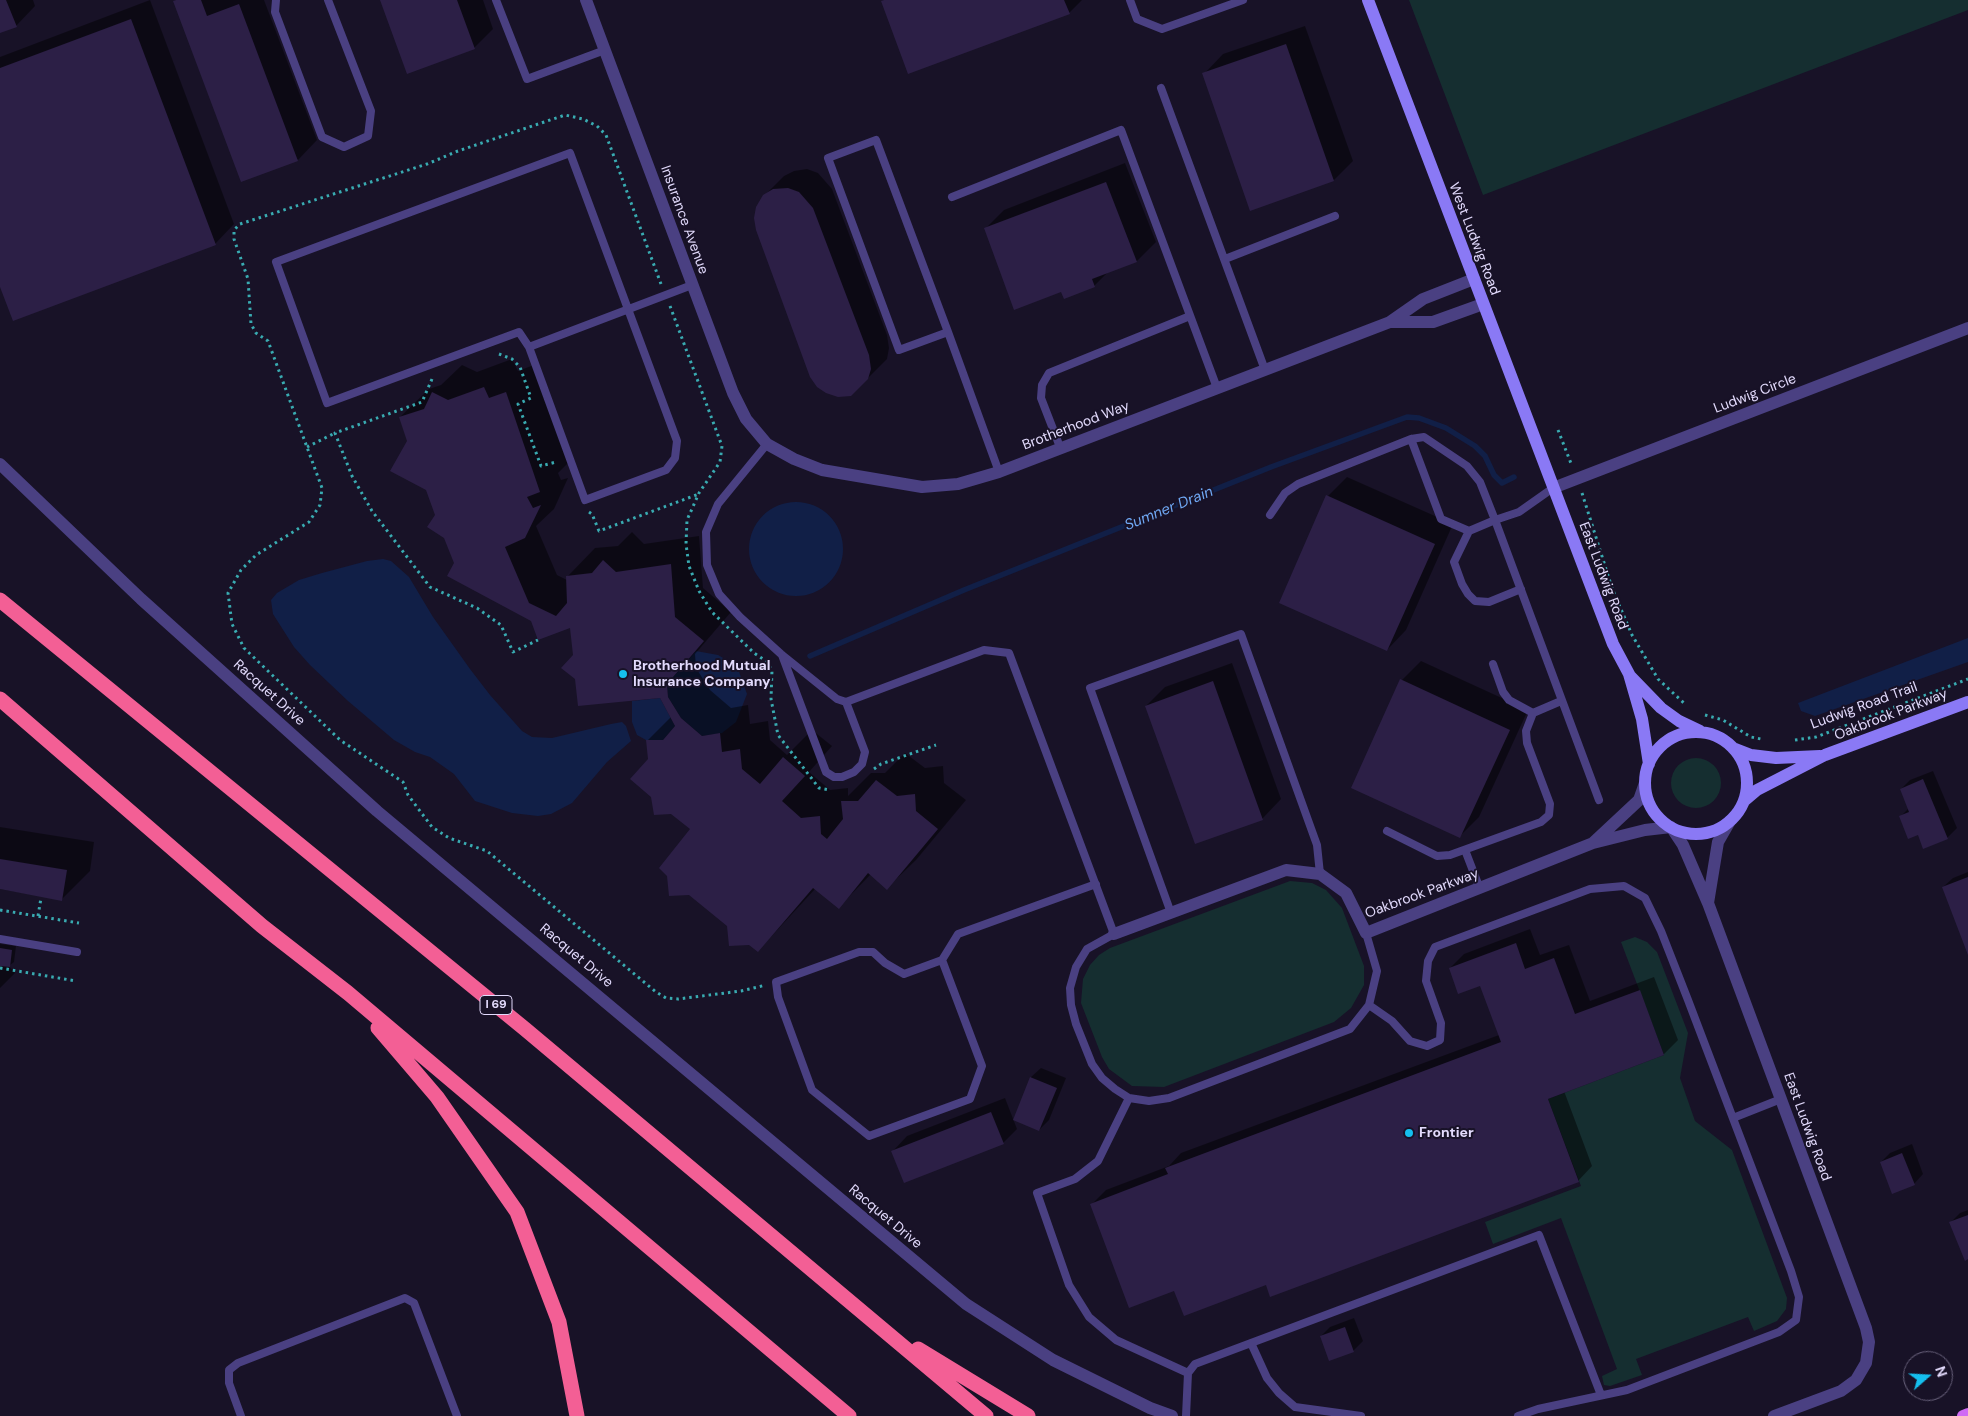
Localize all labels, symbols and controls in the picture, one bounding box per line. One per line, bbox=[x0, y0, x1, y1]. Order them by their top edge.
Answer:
street label: Insurance Avenue bbox=[657, 163, 711, 277]
street label: West Ludwig Road bbox=[1445, 180, 1503, 298]
street label: Ludwig Circle bbox=[1711, 371, 1799, 417]
street label: Brotherhood Way bbox=[1020, 398, 1132, 454]
water label: Sumner Drain bbox=[1122, 483, 1216, 535]
street label: East Ludwig Road bbox=[1575, 520, 1631, 632]
street label: Racquet Drive bbox=[230, 656, 308, 730]
place label: Brotherhood Mutual Insurance Company bbox=[633, 658, 771, 690]
marker: Brotherhood Mutual Insurance Company bbox=[617, 668, 629, 680]
street label: Ludwig Road Trail bbox=[1808, 679, 1920, 733]
street label: Oakbrook Parkway bbox=[1832, 686, 1950, 744]
street label: Oakbrook Parkway bbox=[1363, 866, 1481, 922]
street label: Racquet Drive bbox=[536, 920, 616, 992]
road number: I 69 bbox=[480, 996, 512, 1014]
street label: East Ludwig Road bbox=[1780, 1071, 1834, 1183]
place label: Frontier bbox=[1419, 1125, 1474, 1141]
marker: Frontier bbox=[1403, 1127, 1415, 1139]
street label: Racquet Drive bbox=[845, 1181, 925, 1253]
north arrow bbox=[1903, 1351, 1953, 1401]
text: N bbox=[1931, 1364, 1951, 1379]

